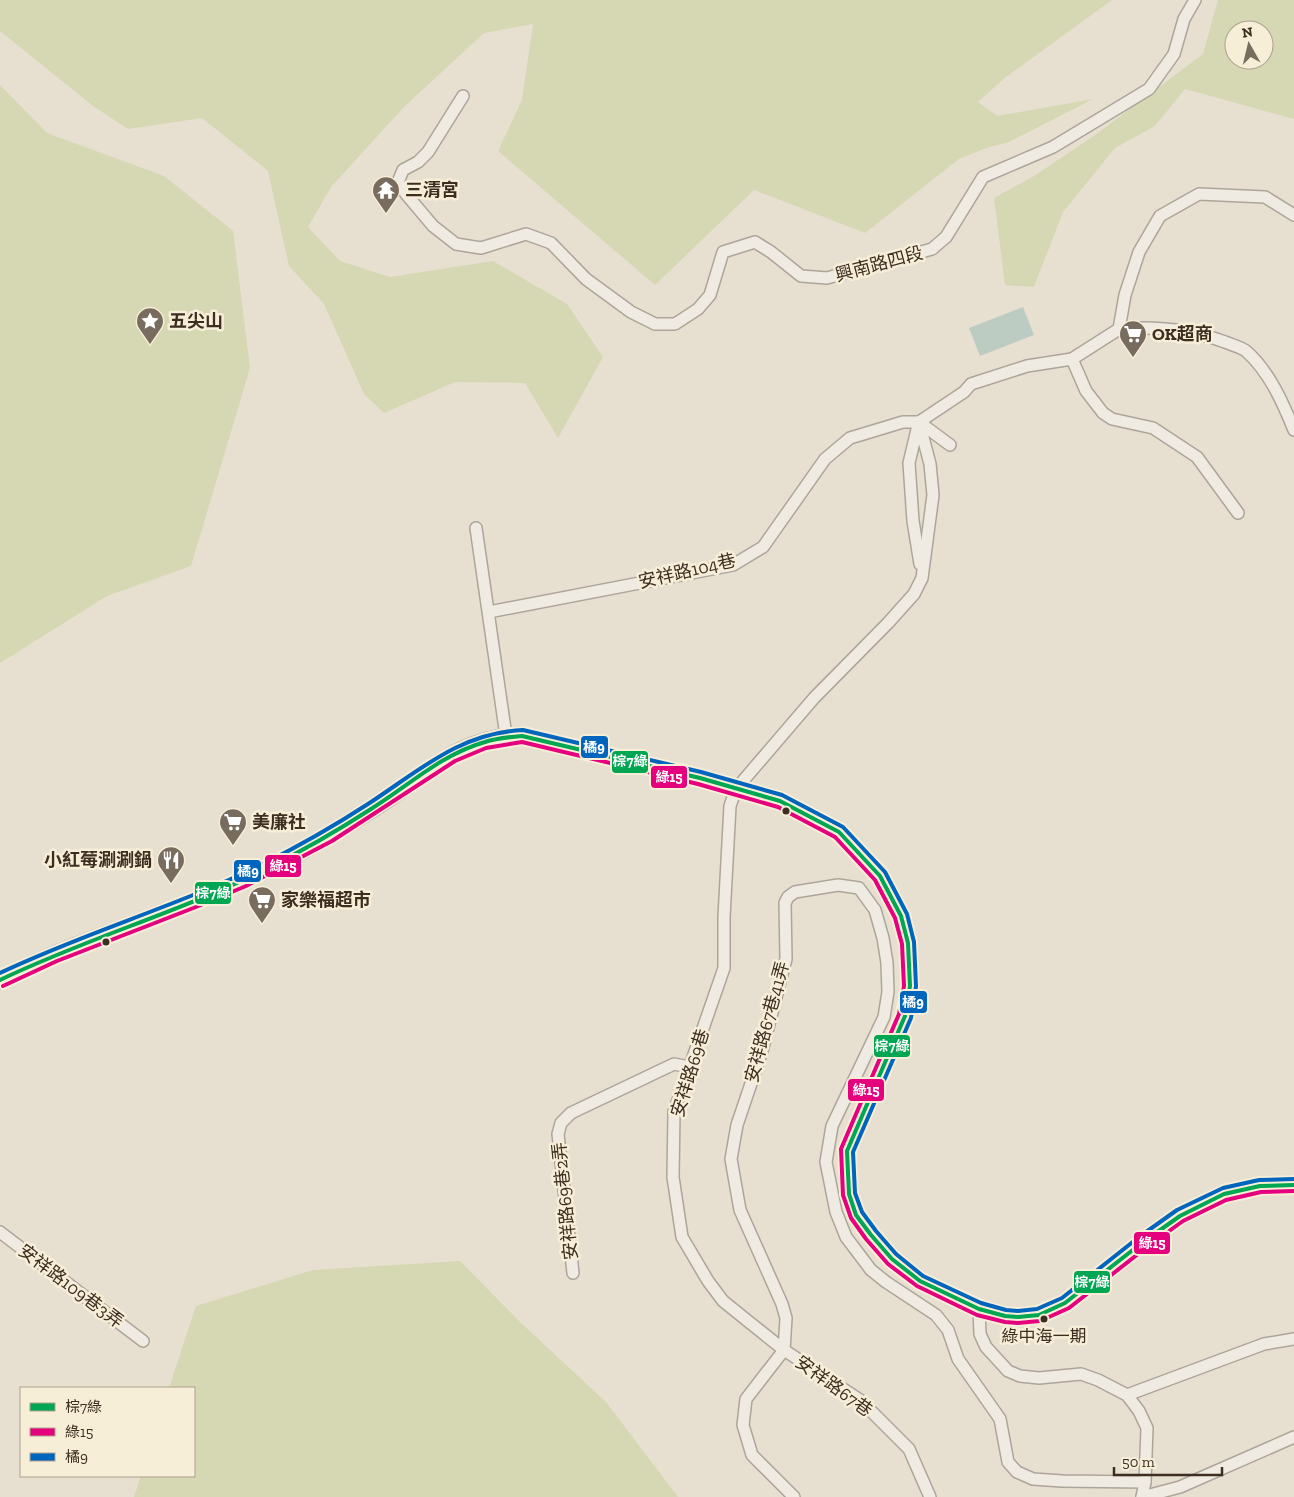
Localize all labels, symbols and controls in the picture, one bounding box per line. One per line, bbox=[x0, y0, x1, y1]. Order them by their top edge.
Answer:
north arrow bbox=[1224, 20, 1274, 70]
text: N bbox=[1241, 23, 1254, 42]
temple icon: 三清宮 bbox=[371, 175, 401, 214]
place label: 三清宮 bbox=[405, 179, 459, 201]
street label: 興南路四段 bbox=[833, 242, 925, 286]
place icon: 五尖山 bbox=[135, 306, 165, 345]
place label: 五尖山 bbox=[169, 310, 223, 332]
supermarket icon: OK超商 bbox=[1118, 319, 1148, 358]
place label: OK超商 bbox=[1152, 323, 1213, 345]
street label: 安祥路104巷 bbox=[636, 549, 738, 593]
line badge: 橘9 bbox=[580, 735, 609, 759]
text: 橘9 bbox=[583, 739, 605, 756]
line badge: 棕7綠 bbox=[611, 750, 649, 774]
text: 棕7綠 bbox=[613, 753, 647, 770]
line badge: 綠15 bbox=[650, 765, 688, 789]
text: 綠15 bbox=[656, 769, 682, 786]
unlabelled marker bbox=[781, 806, 791, 816]
supermarket icon: 美廉社 bbox=[218, 807, 248, 846]
place label: 美廉社 bbox=[252, 811, 306, 833]
restaurant icon: 小紅莓涮涮鍋 bbox=[156, 845, 186, 884]
place label: 小紅莓涮涮鍋 bbox=[44, 849, 152, 871]
line badge: 綠15 bbox=[264, 854, 302, 878]
text: 綠15 bbox=[270, 858, 296, 875]
line badge: 橘9 bbox=[233, 859, 262, 883]
text: 橘9 bbox=[237, 863, 259, 880]
line badge: 棕7綠 bbox=[194, 881, 232, 905]
text: 棕7綠 bbox=[196, 885, 230, 902]
supermarket icon: 家樂福超市 bbox=[247, 885, 277, 924]
place label: 家樂福超市 bbox=[281, 889, 371, 911]
unlabelled marker bbox=[101, 937, 111, 947]
street label: 安祥路67巷41弄 bbox=[740, 959, 794, 1085]
line badge: 橘9 bbox=[899, 990, 928, 1014]
text: 橘9 bbox=[902, 994, 924, 1011]
street label: 安祥路69巷 bbox=[666, 1026, 714, 1120]
line badge: 棕7綠 bbox=[873, 1034, 911, 1058]
text: 棕7綠 bbox=[875, 1038, 909, 1055]
line badge: 綠15 bbox=[847, 1078, 885, 1102]
text: 綠15 bbox=[853, 1082, 879, 1099]
street label: 安祥路69巷2弄 bbox=[548, 1141, 582, 1261]
line badge: 綠15 bbox=[1133, 1231, 1171, 1255]
text: 綠15 bbox=[1139, 1235, 1165, 1252]
street label: 安祥路109巷3弄 bbox=[14, 1239, 128, 1333]
line badge: 棕7綠 bbox=[1073, 1270, 1111, 1294]
text: 棕7綠 bbox=[1075, 1274, 1109, 1291]
marker: 綠中海一期 bbox=[1039, 1314, 1049, 1324]
place label: 綠中海一期 bbox=[1002, 1326, 1087, 1346]
street label: 安祥路67巷 bbox=[791, 1351, 877, 1421]
legend bbox=[20, 1387, 195, 1477]
text: 棕7綠 bbox=[65, 1398, 102, 1416]
text: 綠15 bbox=[65, 1423, 94, 1441]
scale bar bbox=[1114, 1444, 1222, 1476]
text: 橘9 bbox=[65, 1448, 88, 1466]
text: 50 m bbox=[1122, 1453, 1155, 1471]

